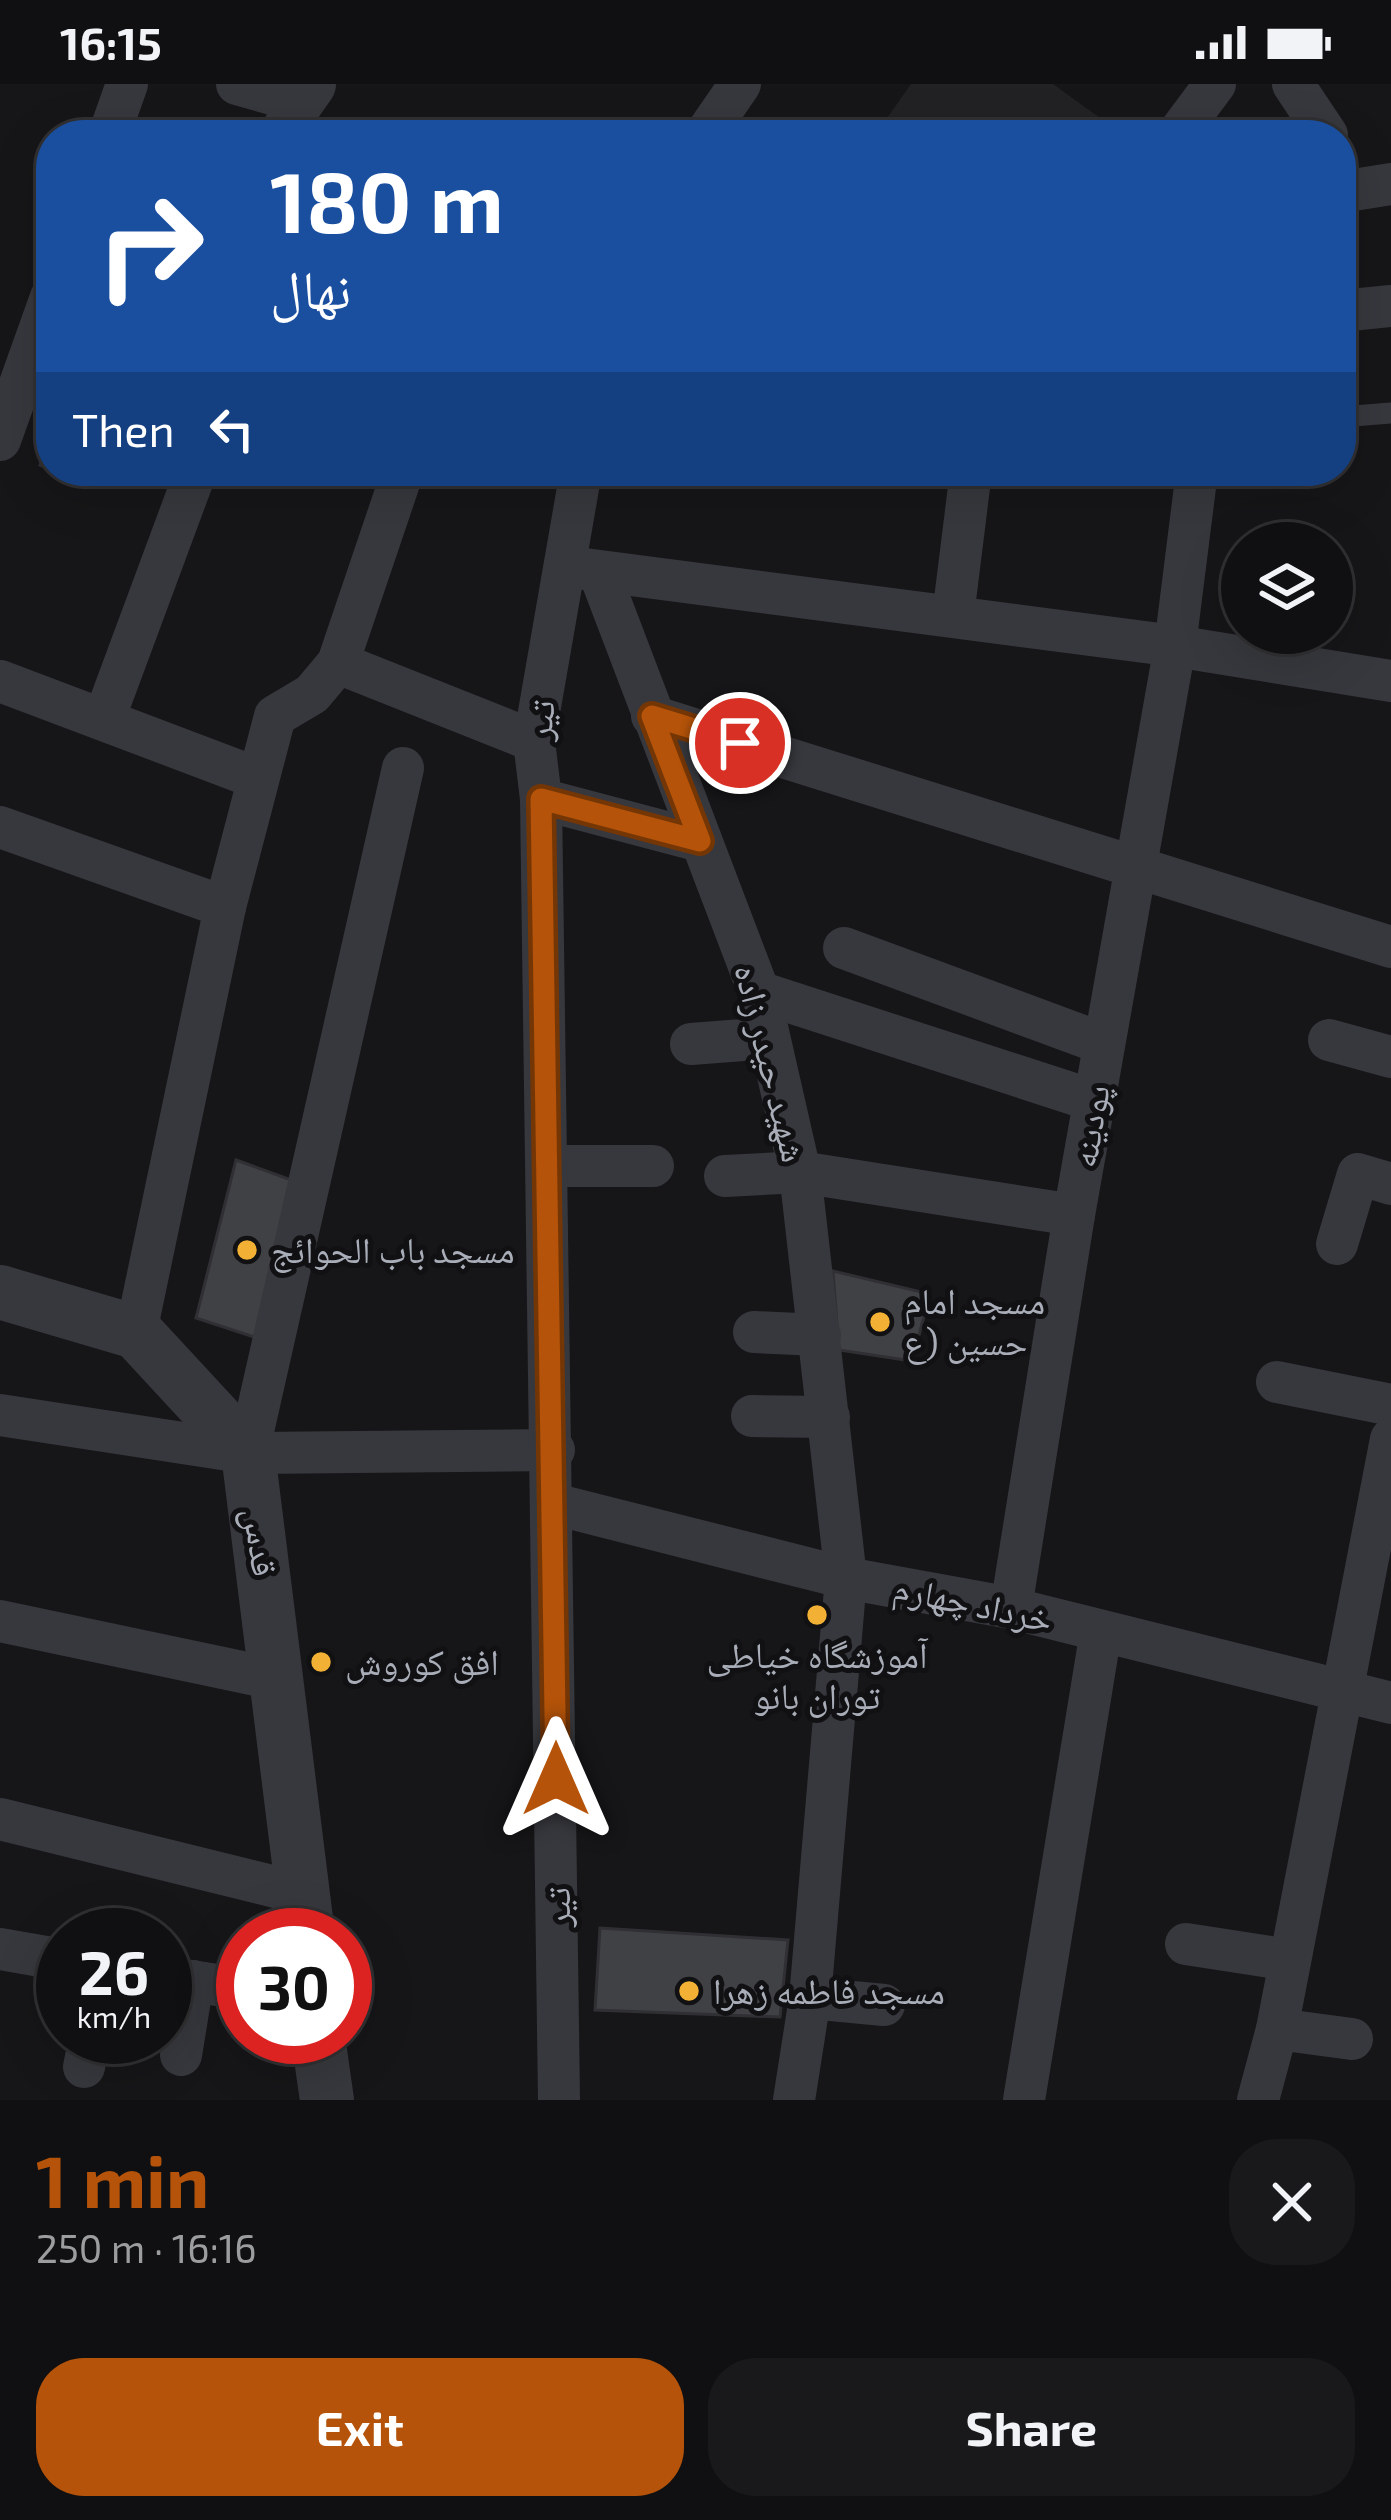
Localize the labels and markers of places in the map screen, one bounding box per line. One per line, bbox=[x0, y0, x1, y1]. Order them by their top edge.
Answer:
pin bbox=[689, 692, 791, 794]
place label: مسجد باب الحوائج bbox=[271, 1227, 515, 1273]
marker: مسجد باب الحوائج bbox=[234, 1237, 260, 1263]
place label: مسجد امام حسین (ع bbox=[904, 1278, 1045, 1365]
marker: مسجد امام حسین (ع bbox=[867, 1309, 893, 1335]
marker: آموزشگاه خیاطی توران بانو bbox=[804, 1602, 830, 1628]
place label: آموزشگاه خیاطی توران بانو bbox=[706, 1632, 928, 1718]
place label: افق کوروش bbox=[345, 1639, 499, 1684]
marker: افق کوروش bbox=[308, 1649, 334, 1675]
place label: مسجد فاطمه زهرا bbox=[713, 1968, 945, 2011]
marker: مسجد فاطمه زهرا bbox=[676, 1978, 702, 2004]

